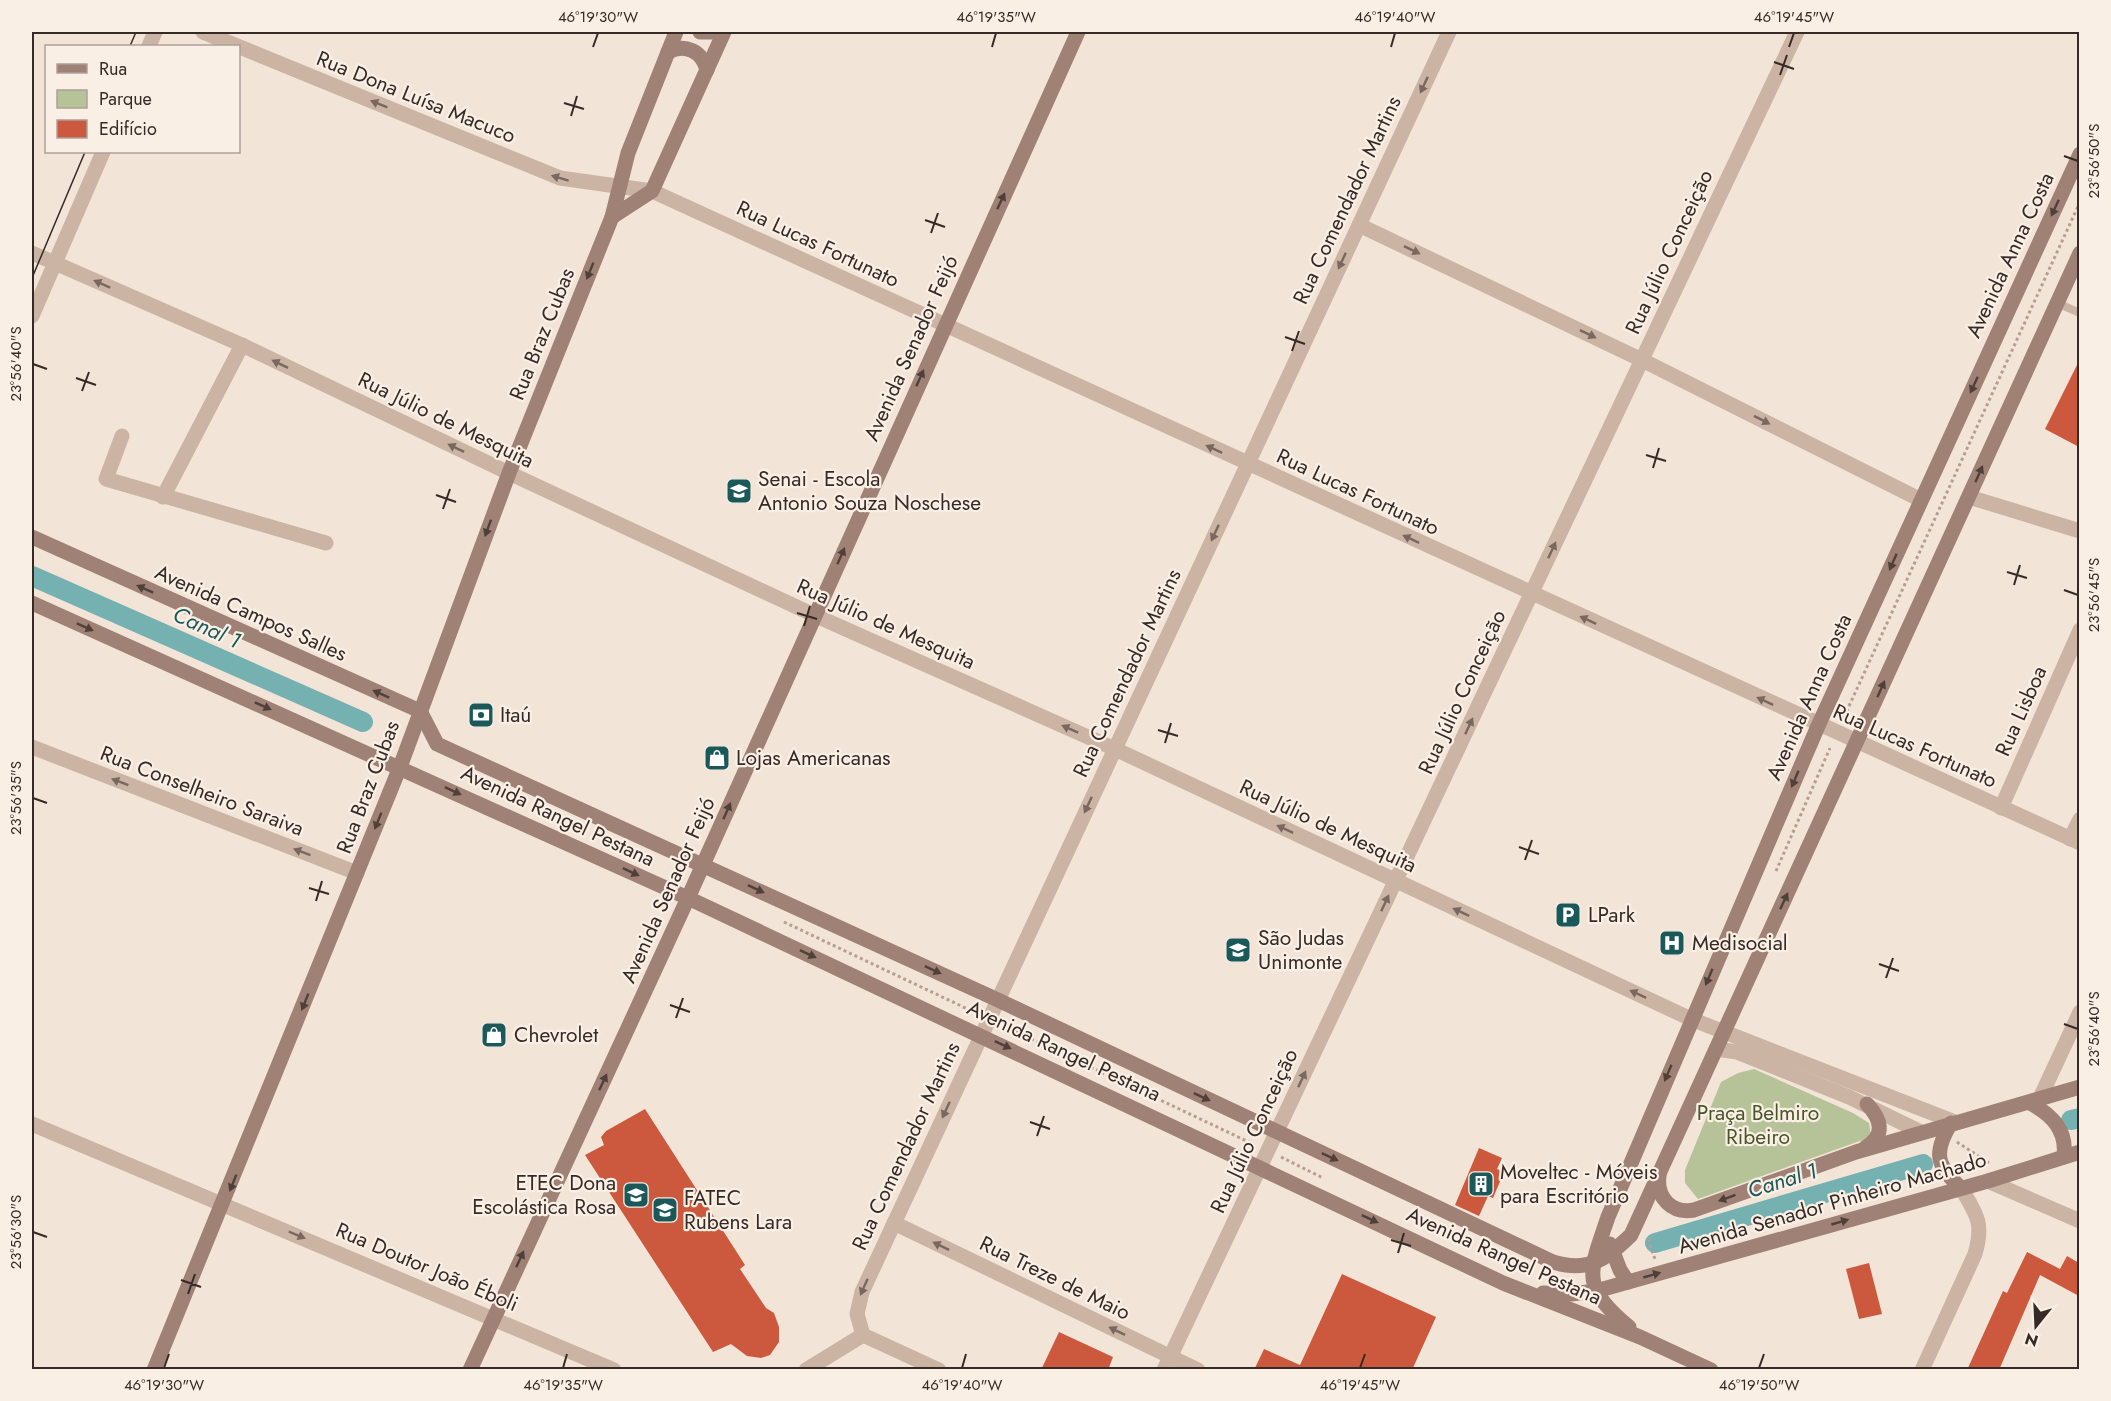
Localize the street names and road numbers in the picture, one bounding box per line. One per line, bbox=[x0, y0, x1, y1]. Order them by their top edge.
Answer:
street label: Rua Dona Luísa Macuco bbox=[312, 43, 520, 151]
street label: Rua Comendador Martins bbox=[1286, 91, 1408, 309]
street label: Rua Júlio Conceição bbox=[1618, 165, 1720, 339]
street label: Avenida Anna Costa bbox=[1959, 167, 2061, 343]
street label: Rua Lucas Fortunato bbox=[732, 193, 904, 295]
street label: Avenida Senador Feijó bbox=[856, 250, 966, 446]
street label: Rua Braz Cubas bbox=[502, 263, 582, 405]
street label: Rua Júlio de Mesquita bbox=[353, 364, 539, 476]
street label: Rua Lucas Fortunato bbox=[1272, 441, 1444, 543]
street label: Avenida Campos Salles bbox=[150, 557, 352, 669]
street label: Rua Comendador Martins bbox=[1066, 564, 1188, 782]
street label: Rua Júlio de Mesquita bbox=[792, 571, 980, 677]
street label: Rua Júlio Conceição bbox=[1411, 605, 1513, 779]
street label: Avenida Anna Costa bbox=[1759, 609, 1859, 785]
street label: Rua Lisboa bbox=[1988, 661, 2054, 761]
street label: Rua Lucas Fortunato bbox=[1828, 696, 2002, 796]
street label: Rua Braz Cubas bbox=[329, 716, 407, 858]
street label: Rua Conselheiro Saraiva bbox=[96, 738, 308, 844]
street label: Avenida Rangel Pestana bbox=[456, 758, 660, 874]
street label: Rua Júlio de Mesquita bbox=[1235, 772, 1421, 880]
street label: Avenida Senador Feijó bbox=[613, 792, 723, 988]
street label: Avenida Rangel Pestana bbox=[962, 993, 1166, 1109]
street label: Rua Comendador Martins bbox=[845, 1037, 967, 1255]
street label: Rua Júlio Conceição bbox=[1203, 1044, 1305, 1218]
street label: Avenida Senador Pinheiro Machado bbox=[1674, 1145, 1990, 1261]
street label: Avenida Rangel Pestana bbox=[1402, 1199, 1606, 1313]
street label: Rua Doutor João Éboli bbox=[331, 1215, 523, 1319]
street label: Rua Treze de Maio bbox=[975, 1229, 1135, 1327]

